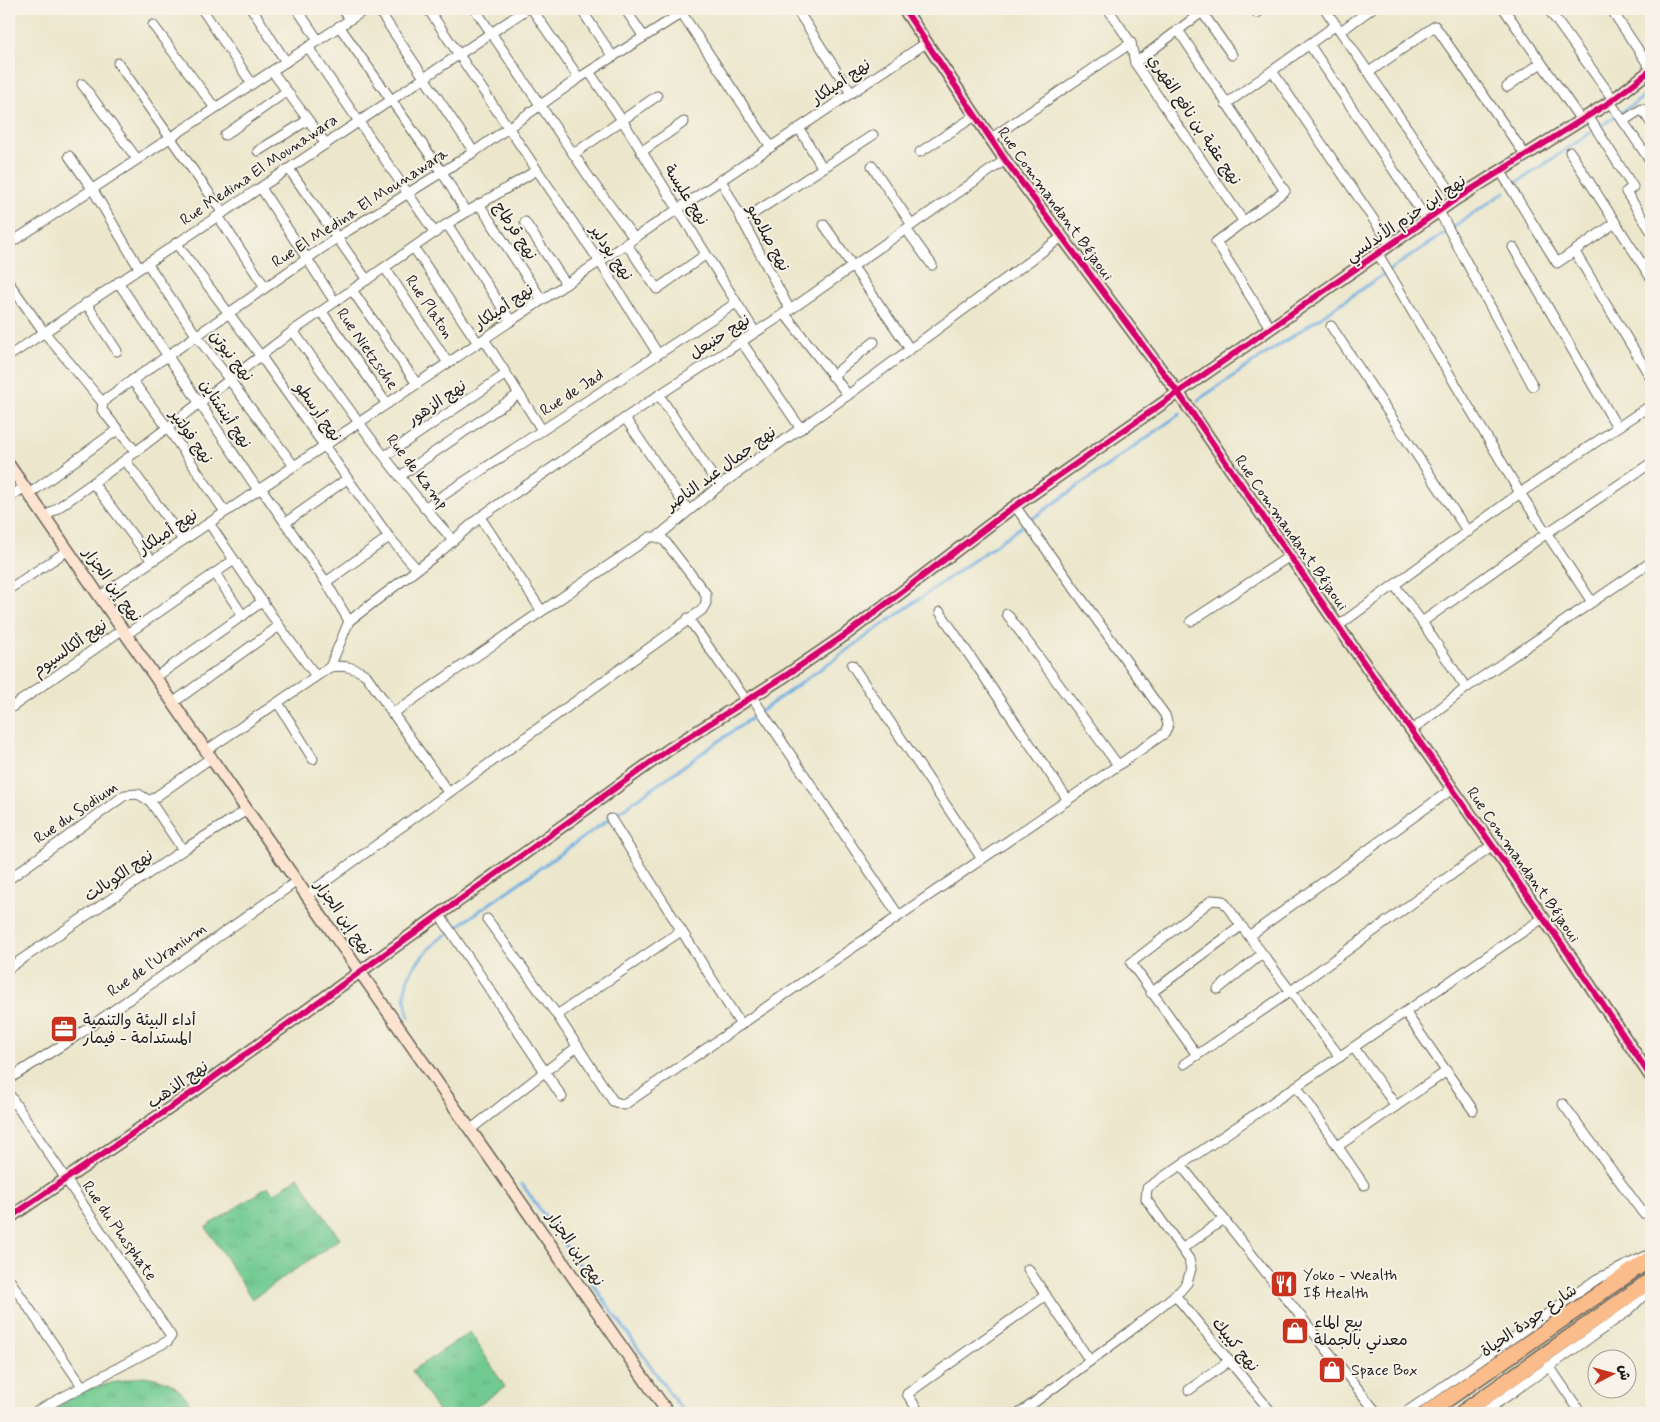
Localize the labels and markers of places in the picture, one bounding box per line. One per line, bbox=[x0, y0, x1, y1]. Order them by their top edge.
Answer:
place label: أداء البيئة والتنمية المستدامة - فيمار bbox=[82, 1010, 196, 1049]
office icon: أداء البيئة والتنمية المستدامة - فيمار bbox=[49, 1014, 79, 1044]
place label: Yoko - Wealth I$ Health bbox=[1303, 1265, 1397, 1304]
restaurant icon: Yoko - Wealth I$ Health bbox=[1269, 1269, 1299, 1299]
place label: بيع الماء معدني بالجملة bbox=[1314, 1312, 1408, 1354]
shop icon: بيع الماء معدني بالجملة bbox=[1280, 1316, 1310, 1346]
shop icon: Space Box bbox=[1317, 1355, 1347, 1385]
place label: Space Box bbox=[1351, 1360, 1417, 1381]

